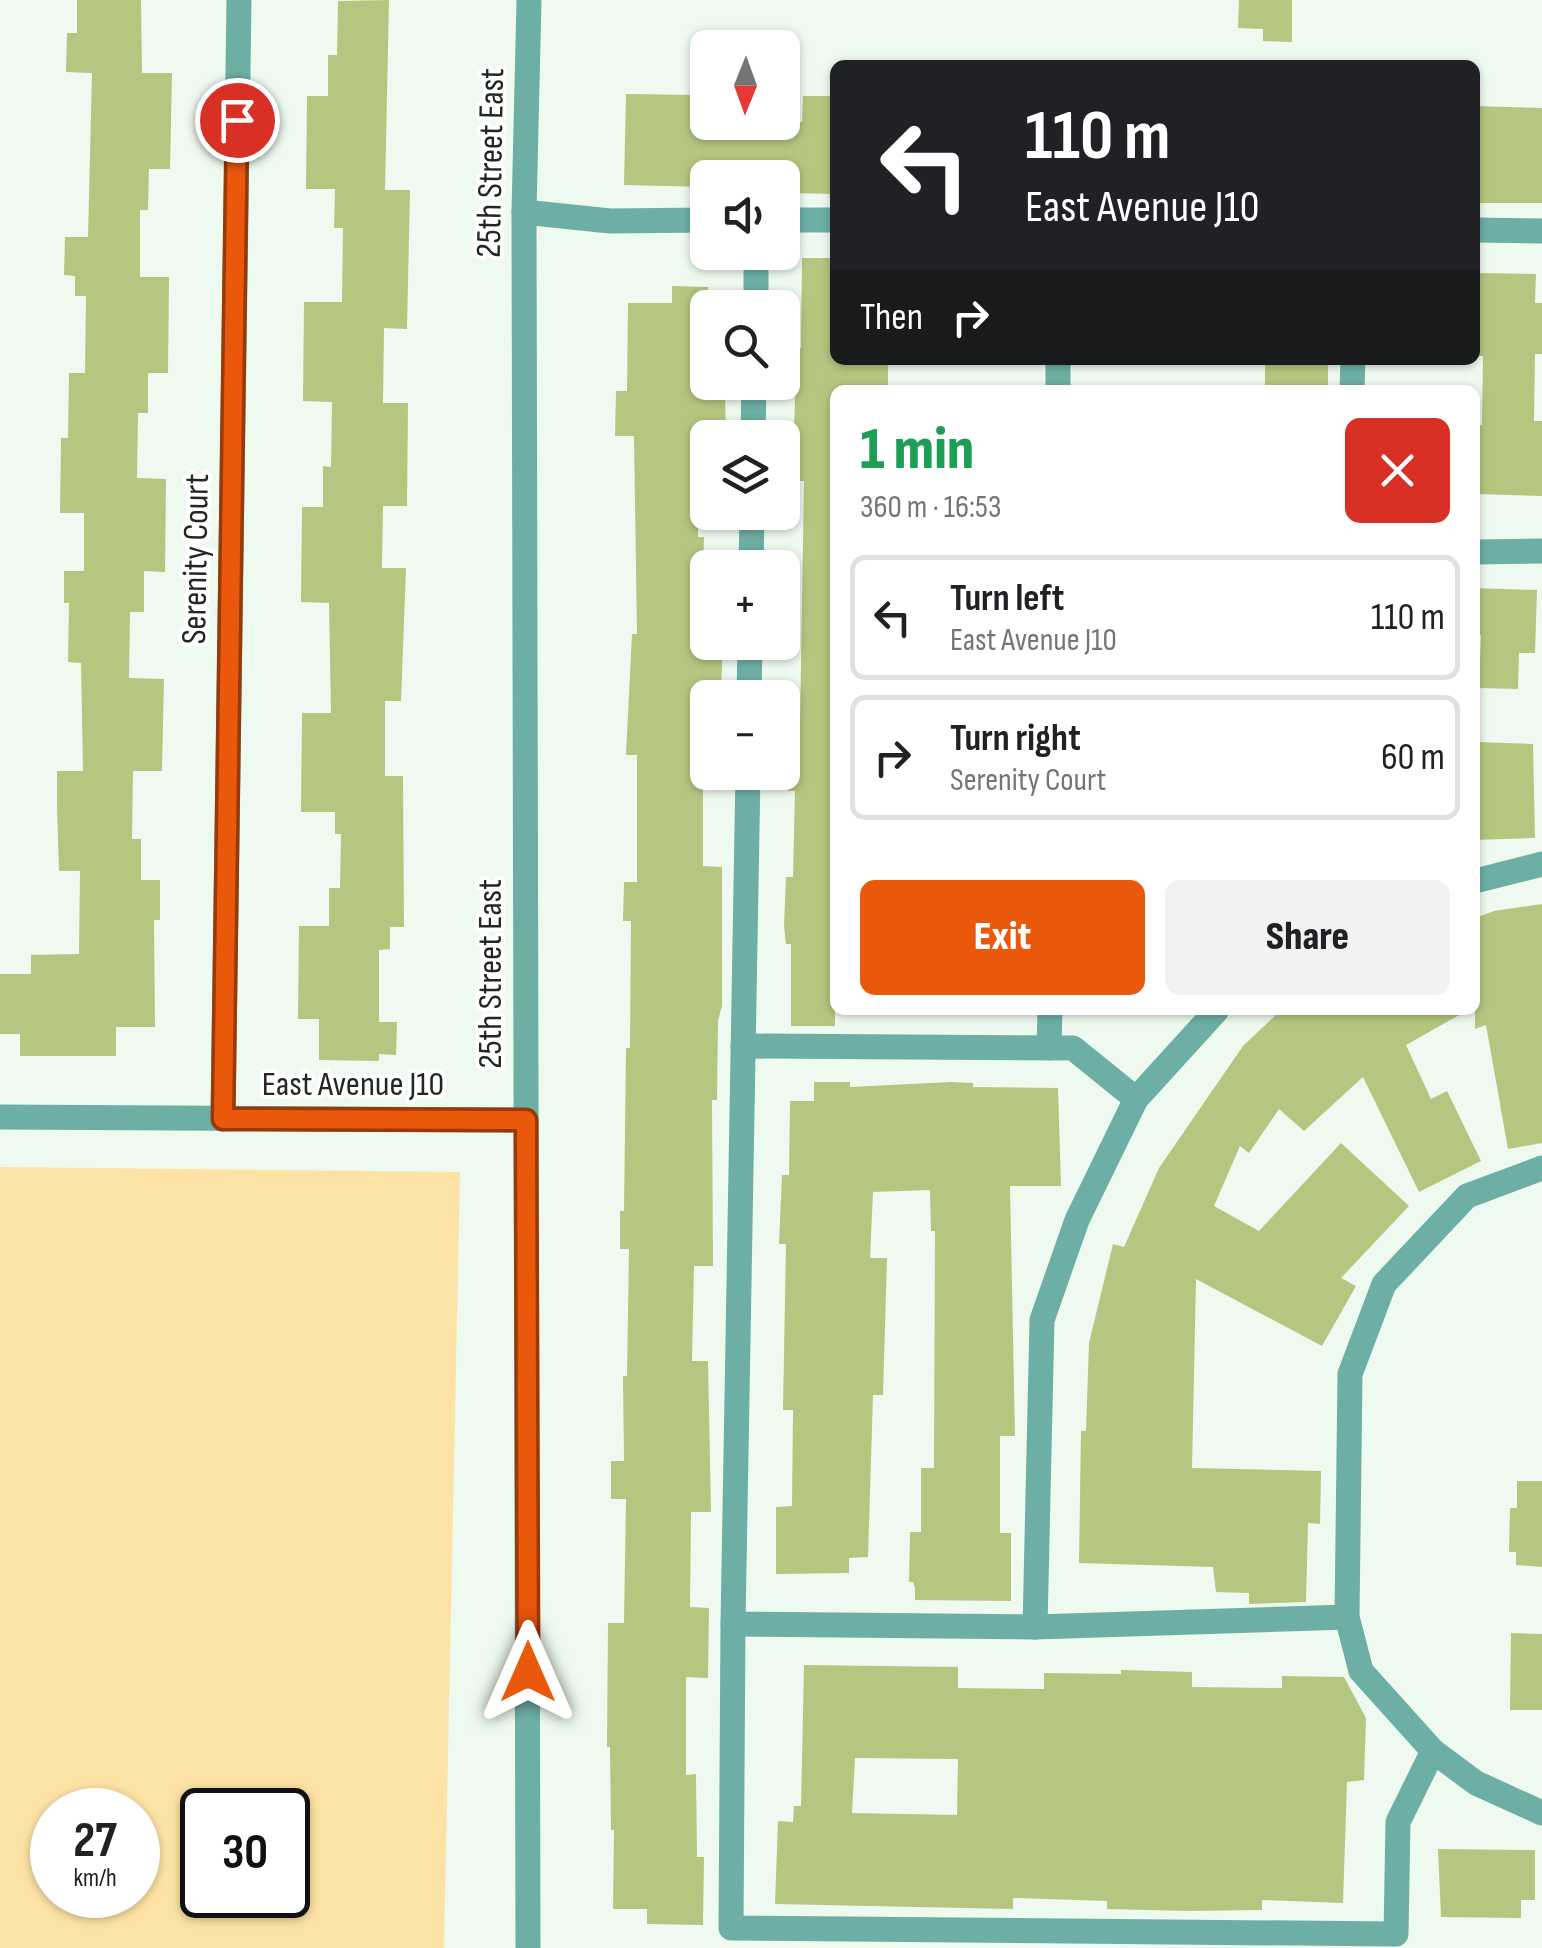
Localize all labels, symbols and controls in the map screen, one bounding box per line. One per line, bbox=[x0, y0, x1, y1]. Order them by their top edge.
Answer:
north arrow bbox=[690, 30, 800, 140]
map controls bbox=[690, 30, 800, 790]
street label: 25th Street East bbox=[468, 68, 514, 258]
pin bbox=[195, 78, 280, 163]
icon: arrive bbox=[210, 93, 265, 148]
text: 110 m bbox=[1025, 95, 1171, 179]
icon: left bbox=[860, 100, 990, 230]
button: sound bbox=[690, 160, 800, 270]
text: East Avenue J10 bbox=[1025, 180, 1259, 235]
button: search bbox=[690, 290, 800, 400]
icon: right bbox=[943, 290, 998, 345]
text: Then bbox=[860, 295, 923, 340]
text: 1 min bbox=[860, 414, 974, 486]
button: close bbox=[1345, 418, 1450, 523]
button: layers bbox=[690, 420, 800, 530]
street label: Serenity Court bbox=[173, 473, 219, 645]
text: 360 m · 16:53 bbox=[860, 488, 1001, 527]
button: + bbox=[690, 550, 800, 660]
text: Turn left bbox=[950, 576, 1064, 621]
icon: left bbox=[865, 590, 920, 645]
text: 110 m bbox=[1371, 595, 1445, 640]
text: East Avenue J10 bbox=[950, 621, 1117, 660]
button: − bbox=[690, 680, 800, 790]
text: Turn right bbox=[950, 716, 1081, 761]
icon: right bbox=[865, 730, 920, 785]
text: 60 m bbox=[1381, 735, 1445, 780]
text: Serenity Court bbox=[950, 761, 1106, 800]
street label: 25th Street East bbox=[469, 879, 512, 1069]
button: Exit bbox=[860, 880, 1145, 995]
button: Share bbox=[1165, 880, 1450, 995]
street label: East Avenue J10 bbox=[262, 1063, 444, 1106]
position arrow bbox=[476, 1620, 580, 1724]
speed limit sign: 30 bbox=[180, 1788, 310, 1918]
text: 27 bbox=[73, 1811, 117, 1871]
text: km/h bbox=[73, 1863, 117, 1894]

